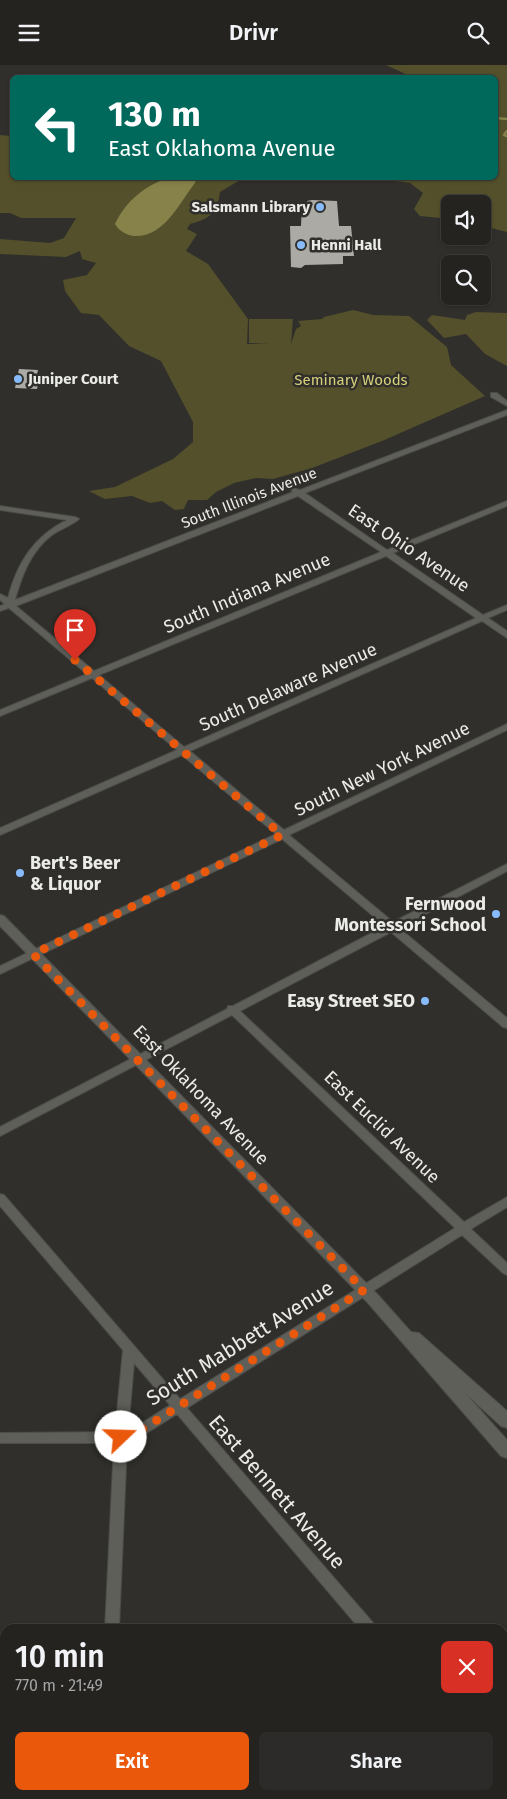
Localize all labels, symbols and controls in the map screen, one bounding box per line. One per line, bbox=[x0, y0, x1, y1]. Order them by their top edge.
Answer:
icon: menu bbox=[15, 19, 43, 47]
text: Drivr bbox=[229, 19, 278, 46]
icon: search bbox=[464, 19, 492, 47]
text: 130 m bbox=[108, 93, 201, 135]
icon: left bbox=[25, 95, 90, 160]
text: East Oklahoma Avenue bbox=[108, 135, 336, 162]
map controls bbox=[441, 195, 491, 305]
button: sound bbox=[441, 195, 491, 245]
place label: Salsmann Library bbox=[192, 198, 310, 216]
marker: Salsmann Library bbox=[314, 201, 326, 213]
place label: Henni Hall bbox=[311, 236, 382, 254]
marker: Henni Hall bbox=[295, 239, 307, 251]
button: search bbox=[441, 255, 491, 305]
place label: Juniper Court bbox=[27, 370, 119, 388]
park label: Seminary Woods bbox=[294, 371, 408, 389]
marker: Juniper Court bbox=[12, 373, 24, 385]
street label: South Illinois Avenue bbox=[179, 464, 319, 532]
street label: East Ohio Avenue bbox=[344, 499, 474, 597]
street label: South Indiana Avenue bbox=[160, 548, 334, 638]
pin bbox=[54, 609, 96, 660]
icon: arrive bbox=[61, 616, 89, 644]
street label: South Delaware Avenue bbox=[196, 638, 380, 736]
street label: South New York Avenue bbox=[291, 717, 473, 821]
place label: Bert's Beer & Liquor bbox=[30, 852, 121, 895]
marker: Bert's Beer & Liquor bbox=[14, 867, 26, 879]
place label: Fernwood Montessori School bbox=[334, 893, 487, 936]
marker: Fernwood Montessori School bbox=[490, 908, 502, 920]
place label: Easy Street SEO bbox=[287, 990, 415, 1012]
marker: Easy Street SEO bbox=[419, 995, 431, 1007]
street label: East Oklahoma Avenue bbox=[128, 1020, 274, 1170]
street label: East Euclid Avenue bbox=[319, 1066, 445, 1188]
street label: South Mabbett Avenue bbox=[142, 1275, 338, 1411]
position arrow bbox=[94, 1410, 146, 1462]
street label: East Bennett Avenue bbox=[203, 1410, 351, 1574]
text: 10 min bbox=[15, 1639, 105, 1675]
button: close bbox=[441, 1641, 493, 1693]
text: 770 m · 21:49 bbox=[15, 1676, 103, 1695]
button: Exit bbox=[15, 1732, 249, 1790]
button: Share bbox=[259, 1732, 493, 1790]

